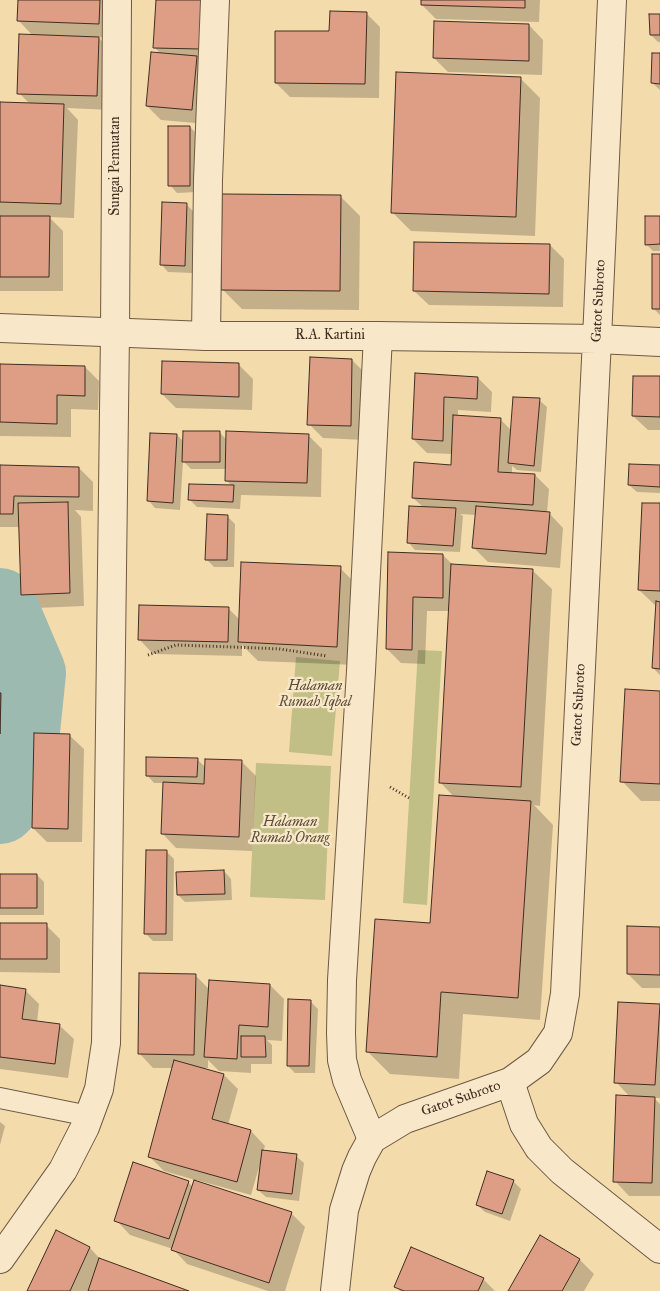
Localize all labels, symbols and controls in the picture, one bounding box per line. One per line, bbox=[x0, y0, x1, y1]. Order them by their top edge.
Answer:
street label: Sungai Pemuatan bbox=[108, 116, 124, 216]
street label: Gatot Subroto bbox=[588, 259, 610, 343]
street label: R.A. Kartini bbox=[295, 328, 365, 344]
street label: Gatot Subroto bbox=[568, 663, 590, 747]
park label: Halaman Rumah Iqbal bbox=[279, 679, 351, 712]
park label: Halaman Rumah Orang bbox=[250, 815, 330, 848]
street label: Gatot Subroto bbox=[419, 1078, 503, 1120]

